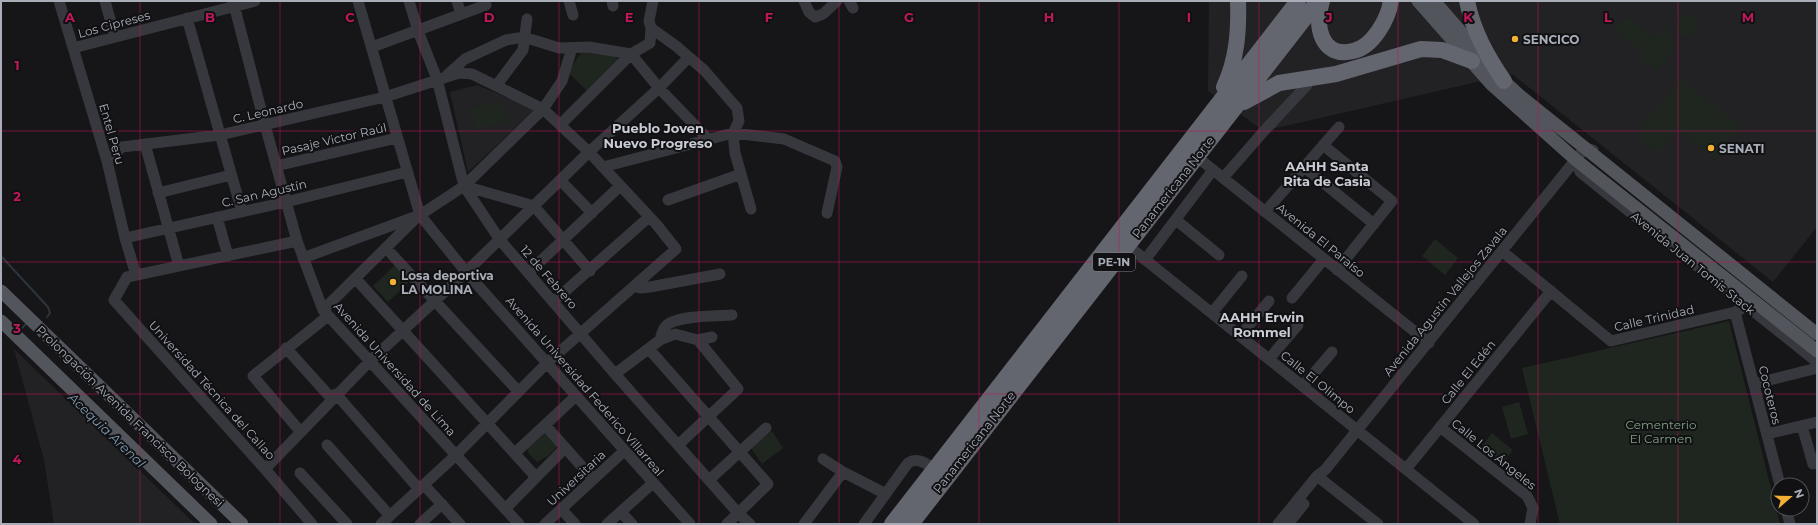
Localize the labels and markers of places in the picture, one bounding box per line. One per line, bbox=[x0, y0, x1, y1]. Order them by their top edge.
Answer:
place label: SENCICO bbox=[1523, 32, 1579, 47]
marker: SENCICO bbox=[1510, 34, 1520, 44]
place label: SENATI bbox=[1719, 141, 1765, 156]
marker: SENATI bbox=[1706, 143, 1716, 153]
place label: Losa deportiva LA MOLINA bbox=[401, 268, 494, 297]
marker: Losa deportiva LA MOLINA bbox=[388, 277, 398, 287]

